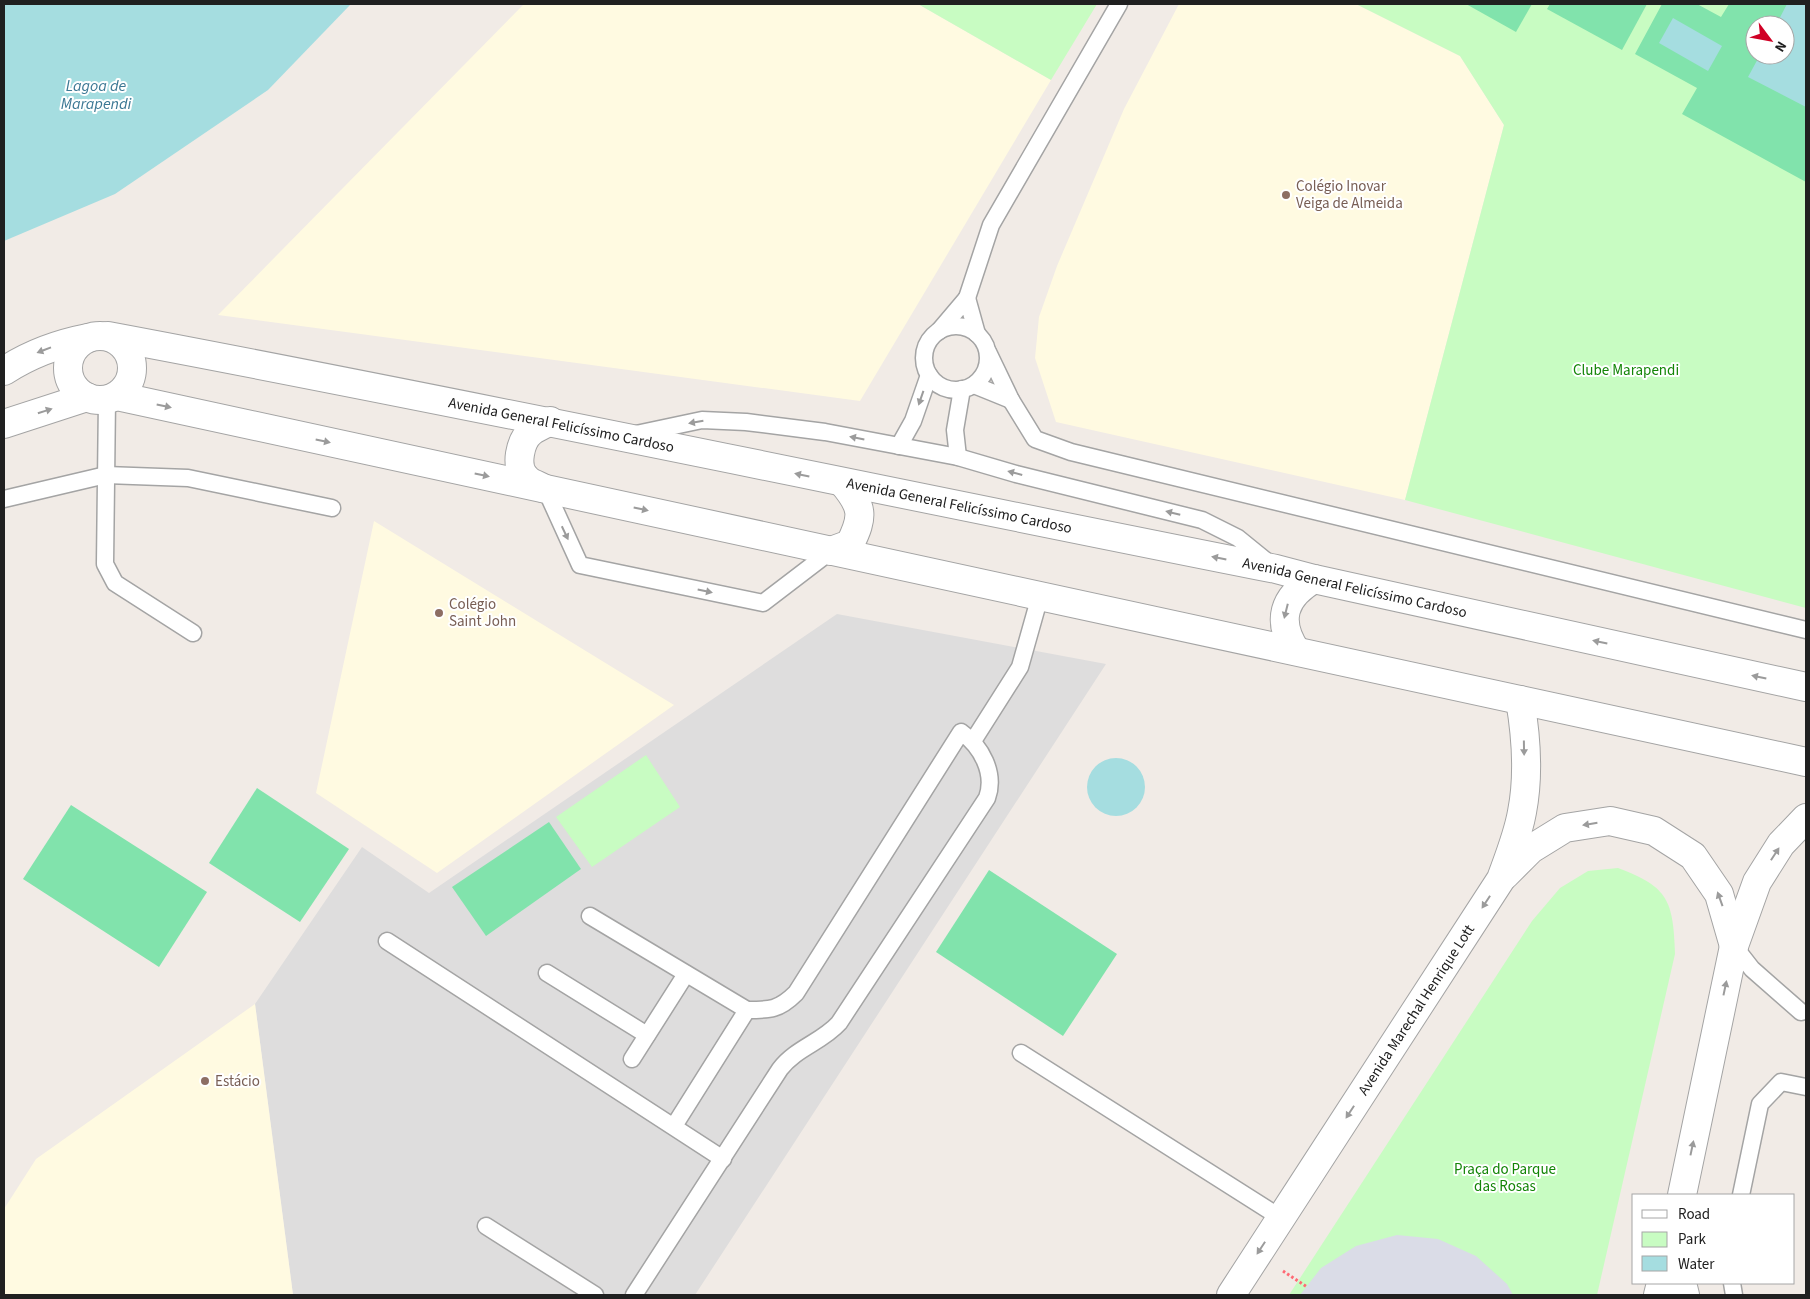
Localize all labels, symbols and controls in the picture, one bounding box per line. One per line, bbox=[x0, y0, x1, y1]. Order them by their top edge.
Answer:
north arrow bbox=[1745, 15, 1795, 65]
text: N bbox=[1769, 37, 1791, 56]
water label: Lagoa de Marapendi bbox=[61, 75, 132, 115]
place label: Colégio Inovar Veiga de Almeida bbox=[1296, 176, 1403, 214]
marker: Colégio Inovar Veiga de Almeida bbox=[1280, 189, 1292, 201]
one-way arrow bbox=[36, 346, 51, 354]
park label: Clube Marapendi bbox=[1573, 360, 1679, 381]
one-way arrow bbox=[917, 391, 924, 406]
street label: Avenida General Felicíssimo Cardoso bbox=[447, 392, 676, 458]
one-way arrow bbox=[157, 402, 172, 410]
one-way arrow bbox=[38, 406, 53, 414]
one-way arrow bbox=[687, 418, 703, 426]
one-way arrow bbox=[849, 434, 865, 442]
one-way arrow bbox=[315, 437, 331, 445]
one-way arrow bbox=[1008, 469, 1023, 477]
one-way arrow bbox=[794, 470, 810, 478]
one-way arrow bbox=[474, 471, 489, 479]
street label: Avenida General Felicíssimo Cardoso bbox=[845, 472, 1074, 538]
one-way arrow bbox=[633, 505, 648, 513]
one-way arrow bbox=[1166, 508, 1181, 516]
one-way arrow bbox=[561, 525, 570, 540]
street label: Avenida General Felicíssimo Cardoso bbox=[1241, 552, 1469, 623]
one-way arrow bbox=[1211, 553, 1227, 561]
one-way arrow bbox=[697, 587, 712, 595]
place label: Colégio Saint John bbox=[449, 594, 516, 632]
one-way arrow bbox=[1282, 603, 1290, 618]
marker: Colégio Saint John bbox=[433, 607, 445, 619]
one-way arrow bbox=[1592, 638, 1607, 646]
one-way arrow bbox=[1750, 672, 1766, 680]
one-way arrow bbox=[1520, 740, 1528, 756]
one-way arrow bbox=[1582, 820, 1598, 828]
one-way arrow bbox=[1770, 847, 1780, 860]
one-way arrow bbox=[1716, 891, 1724, 906]
one-way arrow bbox=[1481, 896, 1490, 909]
street label: Avenida Marechal Henrique Lott bbox=[1353, 920, 1479, 1099]
one-way arrow bbox=[1721, 981, 1729, 996]
place label: Estácio bbox=[215, 1071, 260, 1092]
marker: Estácio bbox=[199, 1075, 211, 1087]
one-way arrow bbox=[1345, 1105, 1354, 1119]
one-way arrow bbox=[1688, 1140, 1696, 1155]
park label: Praça do Parque das Rosas bbox=[1454, 1159, 1556, 1197]
legend bbox=[1632, 1194, 1795, 1284]
text: Road bbox=[1678, 1204, 1710, 1225]
text: Park bbox=[1678, 1229, 1707, 1250]
one-way arrow bbox=[1256, 1242, 1266, 1255]
text: Water bbox=[1678, 1254, 1715, 1275]

